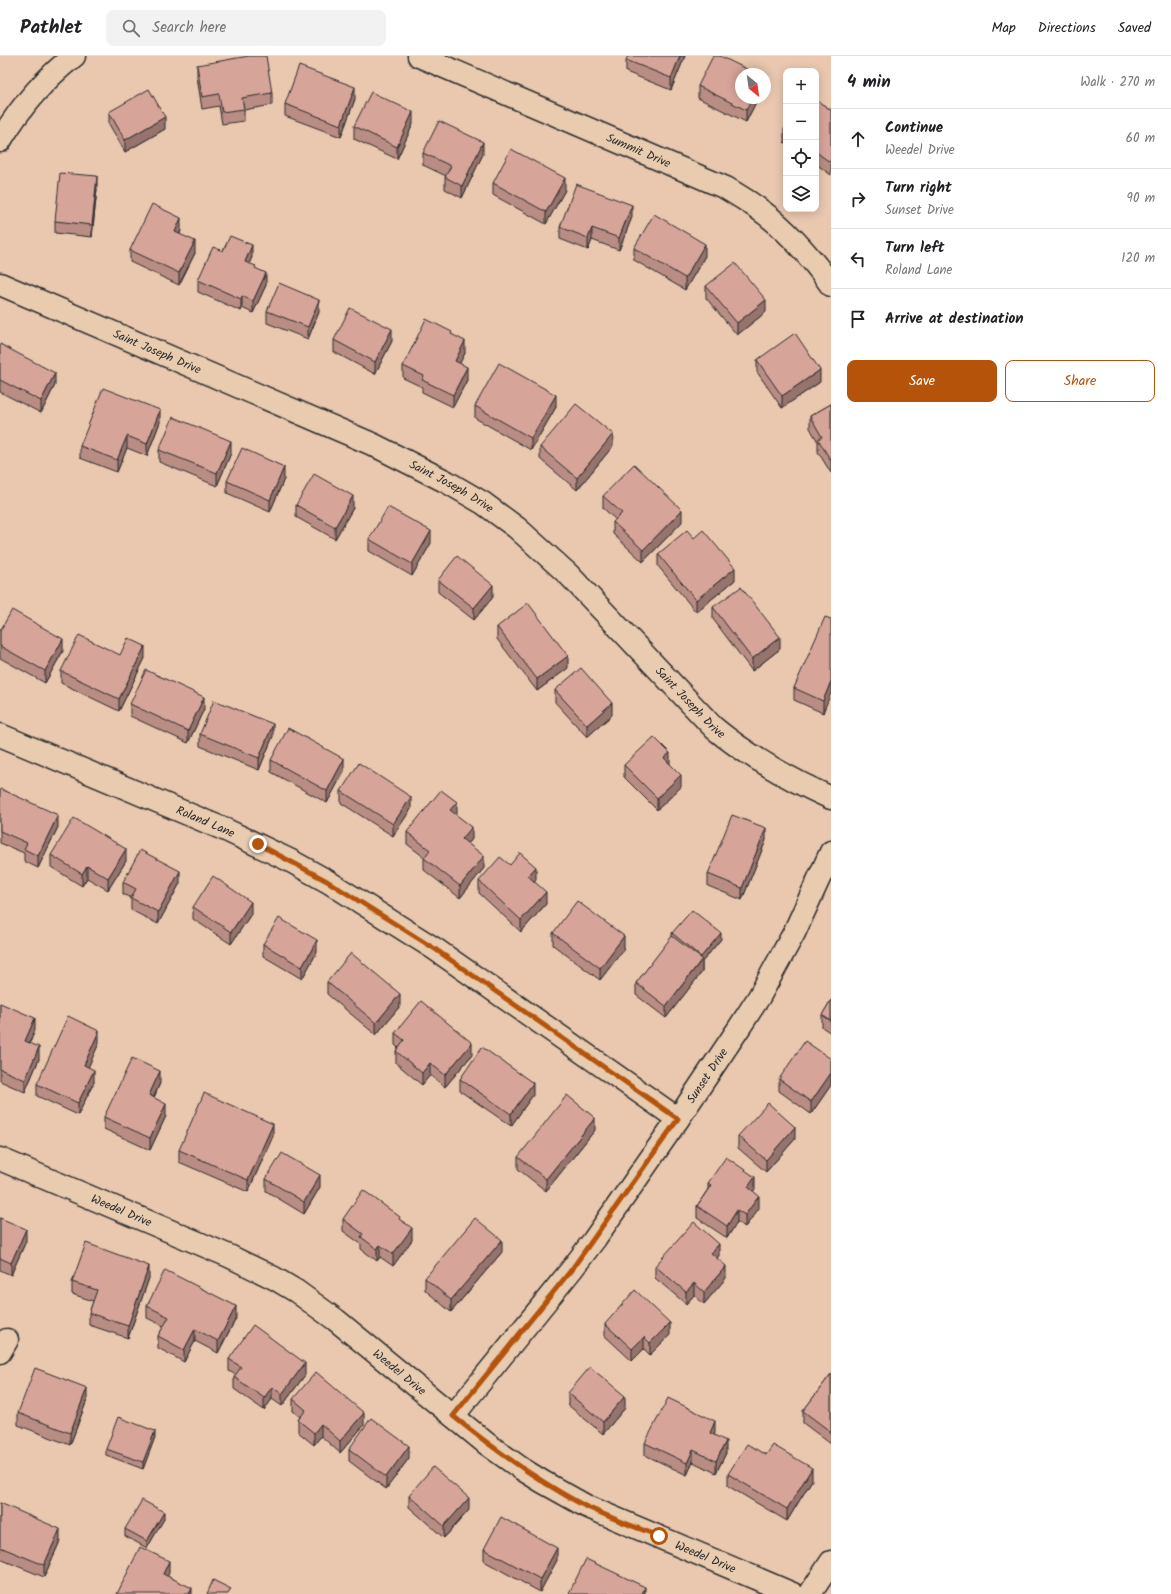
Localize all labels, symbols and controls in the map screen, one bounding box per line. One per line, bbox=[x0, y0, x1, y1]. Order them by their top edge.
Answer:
search box bbox=[106, 10, 386, 46]
text: Pathlet bbox=[20, 13, 82, 43]
text: Search here bbox=[152, 16, 226, 40]
icon: search bbox=[120, 17, 142, 39]
text: Map bbox=[991, 17, 1016, 39]
text: Directions bbox=[1038, 17, 1096, 39]
text: Saved bbox=[1118, 17, 1151, 39]
north arrow bbox=[735, 68, 771, 104]
map controls bbox=[783, 68, 819, 212]
button: + bbox=[783, 68, 819, 104]
text: 4 min bbox=[847, 69, 891, 96]
text: Walk · 270 m bbox=[1080, 72, 1155, 93]
button: − bbox=[783, 104, 819, 140]
text: Continue bbox=[885, 116, 943, 140]
street label: Summit Drive bbox=[603, 128, 674, 173]
icon: ahead bbox=[847, 128, 869, 150]
text: 60 m bbox=[1126, 128, 1155, 149]
button: locate bbox=[783, 140, 819, 176]
text: Weedel Drive bbox=[885, 140, 955, 161]
button: layers bbox=[783, 176, 819, 212]
text: Turn right bbox=[885, 176, 952, 200]
icon: right bbox=[847, 188, 869, 210]
text: 90 m bbox=[1127, 188, 1155, 209]
text: Sunset Drive bbox=[885, 200, 954, 221]
text: Turn left bbox=[885, 236, 945, 260]
icon: left bbox=[847, 248, 869, 270]
text: 120 m bbox=[1121, 248, 1155, 269]
text: Roland Lane bbox=[885, 260, 952, 281]
text: Arrive at destination bbox=[885, 307, 1024, 331]
icon: arrive bbox=[847, 308, 869, 330]
street label: Saint Joseph Drive bbox=[110, 324, 205, 379]
button: Save bbox=[847, 360, 997, 402]
button: Share bbox=[1005, 360, 1155, 402]
street label: Saint Joseph Drive bbox=[406, 455, 498, 518]
street label: Saint Joseph Drive bbox=[651, 662, 730, 744]
street label: Roland Lane bbox=[173, 801, 239, 843]
route end bbox=[249, 835, 267, 853]
street label: Sunset Drive bbox=[681, 1043, 733, 1107]
street label: Weedel Drive bbox=[88, 1189, 155, 1232]
street label: Weedel Drive bbox=[369, 1344, 431, 1400]
route start bbox=[650, 1527, 668, 1545]
street label: Weedel Drive bbox=[672, 1535, 739, 1578]

